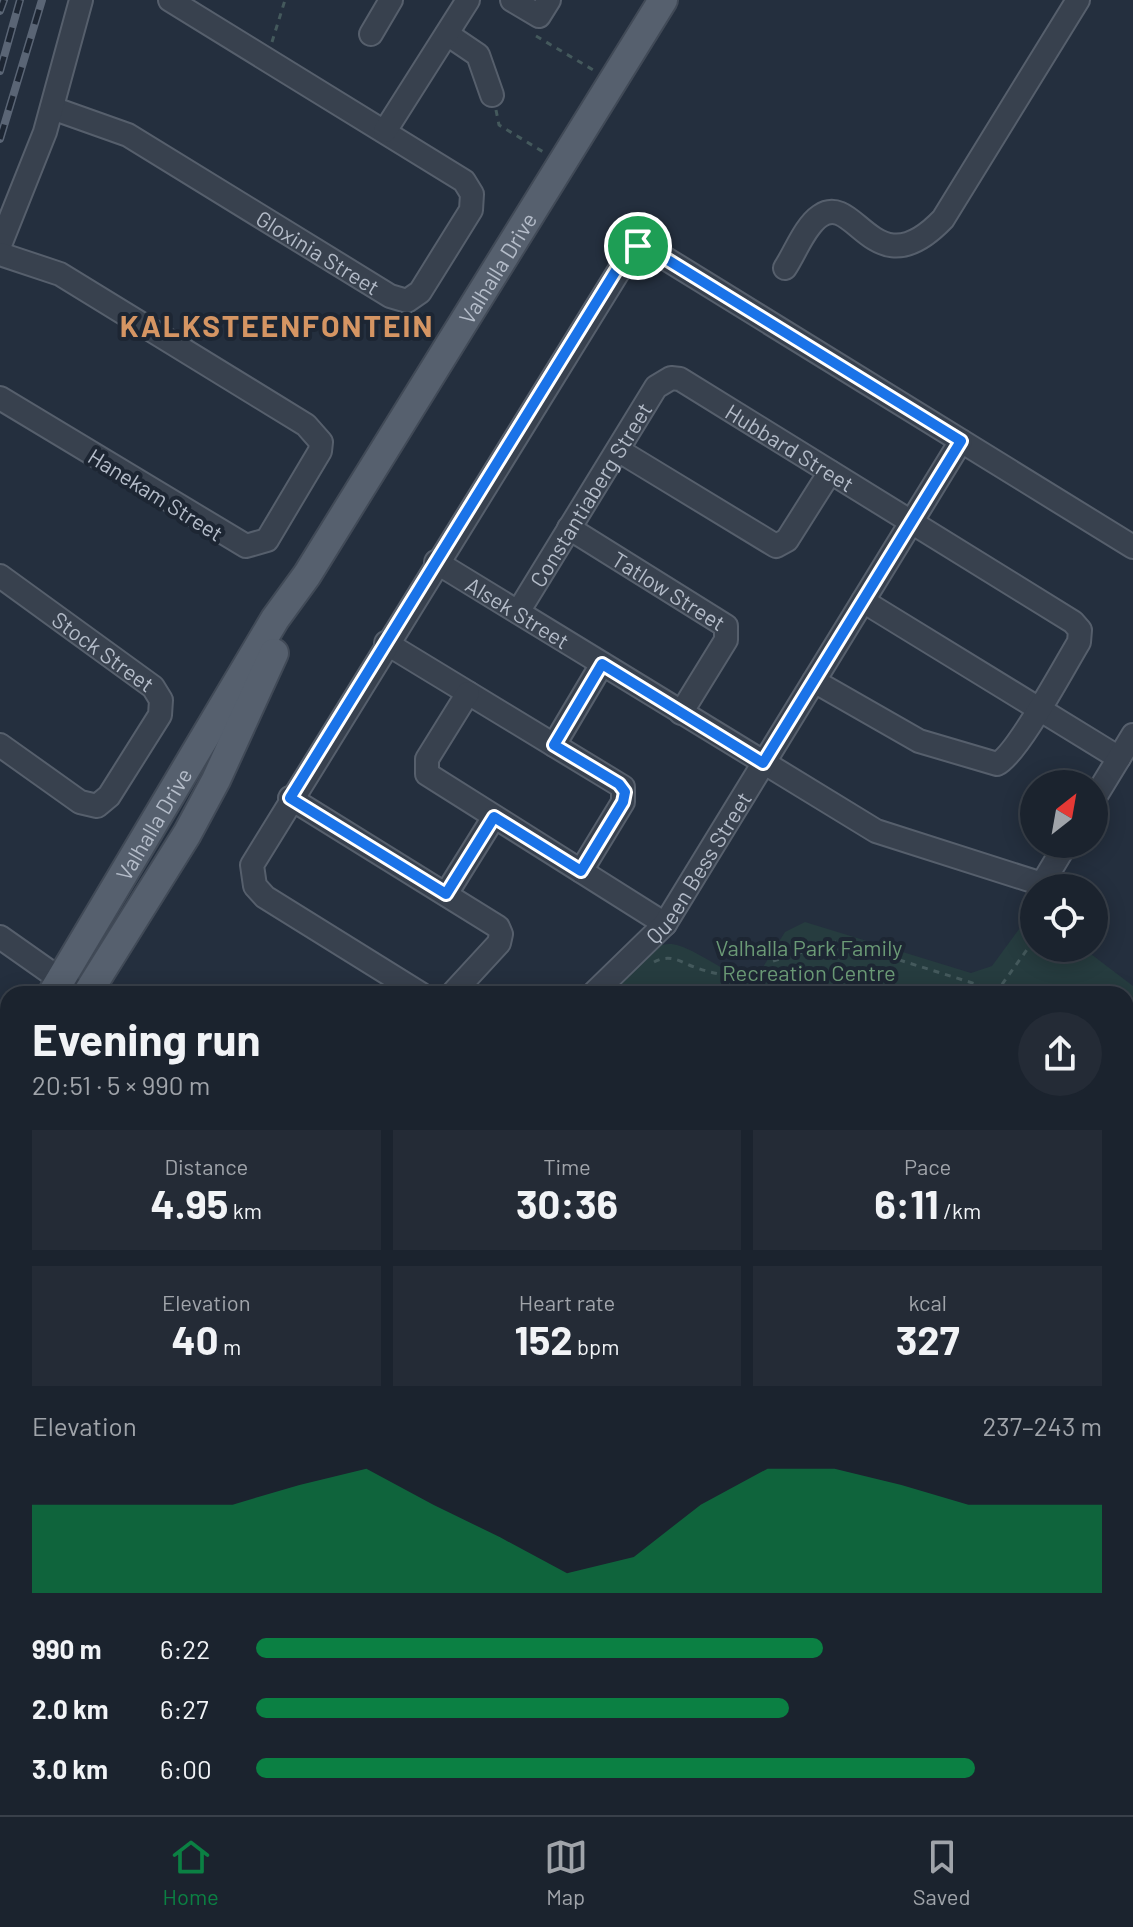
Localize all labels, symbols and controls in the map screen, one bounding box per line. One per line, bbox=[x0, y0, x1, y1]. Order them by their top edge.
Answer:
street label: Gloxinia Street bbox=[252, 204, 385, 300]
street label: Valhalla Drive bbox=[453, 207, 541, 328]
pin bbox=[604, 212, 672, 280]
icon: arrive bbox=[616, 224, 660, 268]
district label: KALKSTEENFONTEIN bbox=[120, 307, 434, 343]
street label: Constantiaberg Street bbox=[524, 397, 657, 591]
street label: Hubbard Street bbox=[721, 398, 859, 497]
street label: Hanekam Street bbox=[84, 442, 228, 546]
street label: Tatlow Street bbox=[608, 545, 730, 636]
street label: Alsek Street bbox=[462, 571, 574, 653]
street label: Stock Street bbox=[48, 606, 160, 697]
street label: Valhalla Drive bbox=[110, 763, 197, 885]
north arrow bbox=[1020, 770, 1108, 858]
map controls bbox=[1020, 770, 1108, 962]
street label: Queen Bess Street bbox=[640, 787, 756, 949]
button: locate bbox=[1020, 874, 1108, 962]
park label: Valhalla Park Family Recreation Centre bbox=[716, 934, 902, 985]
text: Evening run bbox=[32, 1012, 261, 1065]
button: share bbox=[1018, 1012, 1102, 1096]
text: 20:51 · 5 × 990 m bbox=[32, 1069, 210, 1100]
text: Distance bbox=[164, 1153, 248, 1179]
text: Time bbox=[543, 1153, 591, 1179]
text: Pace bbox=[904, 1153, 951, 1179]
text: 4.95 bbox=[151, 1179, 228, 1227]
text: 30:36 bbox=[516, 1179, 618, 1227]
text: 6:11 bbox=[874, 1179, 939, 1227]
text: km bbox=[228, 1197, 262, 1223]
text: /km bbox=[939, 1197, 981, 1223]
text: Elevation bbox=[162, 1289, 251, 1315]
text: Heart rate bbox=[519, 1289, 615, 1315]
text: kcal bbox=[908, 1289, 947, 1315]
text: 40 bbox=[172, 1315, 219, 1363]
text: 152 bbox=[515, 1315, 573, 1363]
text: 327 bbox=[896, 1315, 960, 1363]
text: m bbox=[219, 1333, 241, 1359]
text: bpm bbox=[573, 1333, 619, 1359]
text: Elevation bbox=[32, 1410, 137, 1441]
text: 237–243 m bbox=[982, 1410, 1102, 1441]
text: 990 m bbox=[32, 1633, 101, 1664]
text: 6:22 bbox=[160, 1633, 210, 1664]
text: 2.0 km bbox=[32, 1693, 109, 1724]
text: 6:27 bbox=[160, 1693, 208, 1724]
text: 3.0 km bbox=[32, 1753, 108, 1784]
text: 6:00 bbox=[160, 1753, 212, 1784]
tab: Home bbox=[163, 1835, 219, 1909]
tab: Map bbox=[544, 1835, 588, 1909]
tab: Saved bbox=[913, 1835, 970, 1909]

